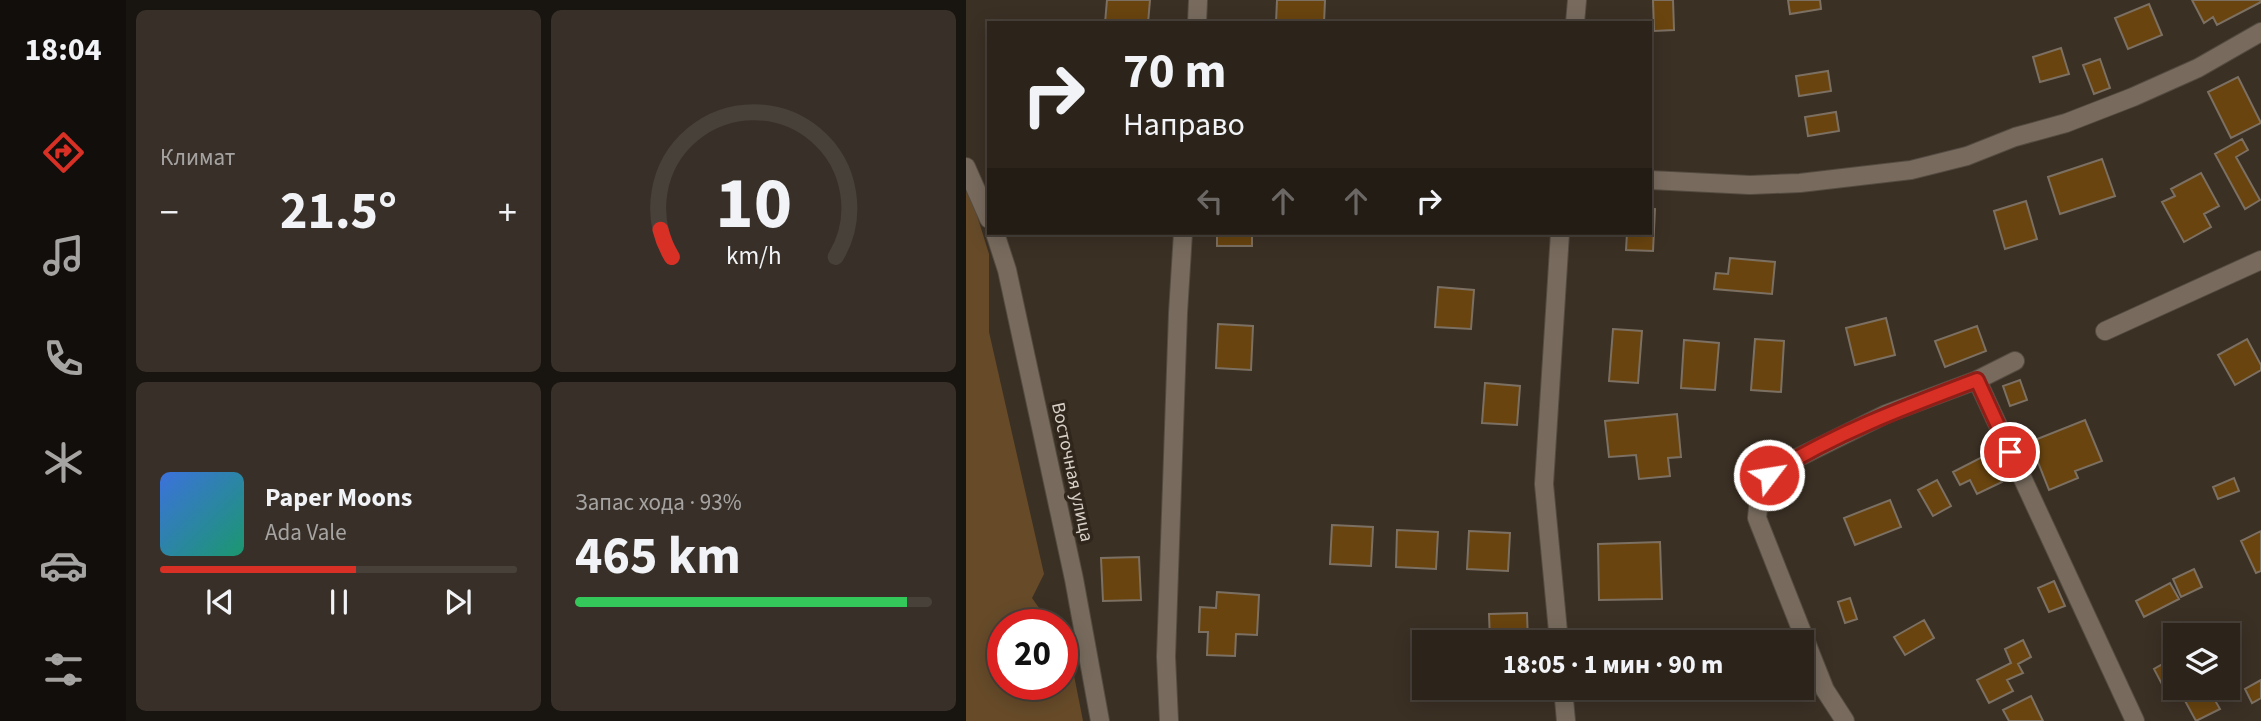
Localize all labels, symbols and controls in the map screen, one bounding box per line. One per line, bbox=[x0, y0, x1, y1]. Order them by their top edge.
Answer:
text: 18:04 bbox=[24, 27, 102, 73]
text: 70 m bbox=[1123, 37, 1227, 107]
icon: right bbox=[1008, 49, 1099, 140]
text: Направо bbox=[1123, 102, 1245, 148]
icon: directions bbox=[39, 128, 88, 177]
text: Климат bbox=[160, 141, 235, 174]
text: 10 bbox=[715, 152, 792, 256]
text: 21.5° bbox=[280, 175, 397, 249]
icon: left bbox=[1191, 182, 1229, 220]
icon: ahead bbox=[1264, 182, 1302, 220]
icon: ahead bbox=[1337, 182, 1375, 220]
icon: right bbox=[1410, 182, 1448, 220]
text: − bbox=[160, 186, 179, 240]
text: + bbox=[498, 186, 517, 240]
icon: music bbox=[39, 231, 88, 280]
text: km/h bbox=[726, 238, 781, 274]
icon: phone bbox=[39, 334, 88, 383]
street label: Восточная улица bbox=[1044, 400, 1100, 544]
pin bbox=[1980, 422, 2040, 482]
icon: arrive bbox=[1991, 433, 2029, 471]
icon: climate bbox=[39, 438, 88, 487]
position arrow bbox=[1732, 438, 1806, 512]
text: Paper Moons bbox=[265, 479, 412, 516]
text: Запас хода · 93% bbox=[575, 486, 742, 519]
text: Ada Vale bbox=[265, 516, 347, 549]
text: 465 km bbox=[575, 520, 741, 594]
icon: car bbox=[39, 541, 88, 590]
icon: previous bbox=[201, 583, 239, 621]
icon: pause bbox=[320, 583, 358, 621]
icon: next bbox=[439, 583, 477, 621]
speed limit sign: 20 bbox=[987, 609, 1078, 700]
map controls bbox=[2163, 623, 2240, 700]
button: layers bbox=[2163, 623, 2240, 700]
icon: filters bbox=[39, 645, 88, 694]
text: 18:05 · 1 мин · 90 m bbox=[1503, 646, 1723, 683]

